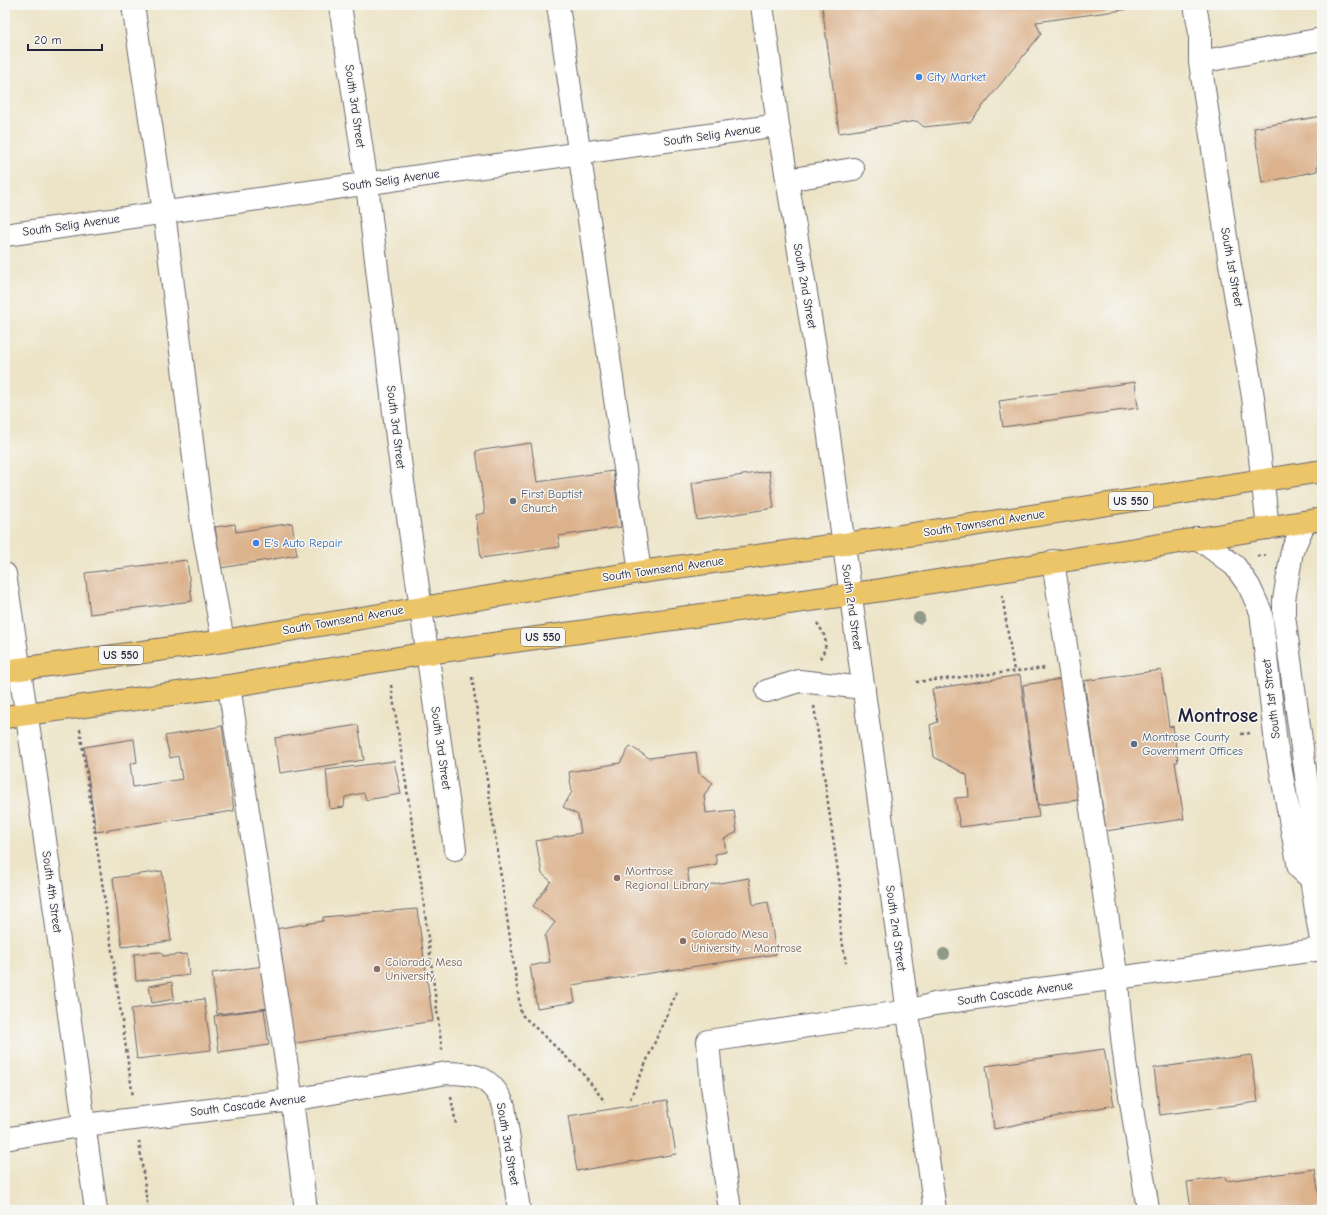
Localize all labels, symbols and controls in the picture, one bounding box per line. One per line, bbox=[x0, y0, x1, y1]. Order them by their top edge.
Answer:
scale bar bbox=[28, 26, 102, 52]
text: 20 m bbox=[34, 33, 62, 47]
street label: South 3rd Street bbox=[342, 63, 368, 149]
place label: City Market bbox=[927, 70, 986, 84]
marker: City Market bbox=[914, 72, 924, 82]
street label: South Selig Avenue bbox=[663, 121, 761, 149]
street label: South Selig Avenue bbox=[342, 166, 440, 194]
street label: South Selig Avenue bbox=[22, 211, 120, 239]
street label: South 1st Street bbox=[1218, 226, 1246, 308]
street label: South 2nd Street bbox=[791, 242, 819, 330]
street label: South 3rd Street bbox=[384, 385, 408, 470]
place label: First Baptist Church bbox=[521, 487, 583, 515]
road number: US 550 bbox=[1109, 492, 1153, 510]
marker: First Baptist Church bbox=[508, 496, 518, 506]
street label: South Townsend Avenue bbox=[922, 506, 1046, 540]
place label: E's Auto Repair bbox=[264, 536, 342, 550]
marker: E's Auto Repair bbox=[251, 538, 261, 548]
street label: South Townsend Avenue bbox=[601, 554, 725, 584]
street label: South 2nd Street bbox=[839, 563, 865, 651]
street label: South Townsend Avenue bbox=[281, 602, 405, 638]
road number: US 550 bbox=[521, 628, 565, 646]
road number: US 550 bbox=[99, 646, 143, 664]
street label: South 1st Street bbox=[1259, 658, 1283, 740]
district label: Montrose bbox=[1178, 704, 1258, 727]
street label: South 3rd Street bbox=[428, 705, 454, 791]
place label: Montrose County Government Offices bbox=[1142, 730, 1243, 758]
marker: Montrose County Government Offices bbox=[1129, 739, 1139, 749]
street label: South 4th Street bbox=[39, 850, 65, 934]
place label: Montrose Regional Library bbox=[625, 864, 710, 892]
marker: Montrose Regional Library bbox=[612, 873, 622, 883]
street label: South 2nd Street bbox=[883, 884, 909, 972]
place label: Colorado Mesa University - Montrose bbox=[691, 927, 802, 955]
marker: Colorado Mesa University - Montrose bbox=[678, 936, 688, 946]
place label: Colorado Mesa University bbox=[385, 955, 462, 983]
marker: Colorado Mesa University bbox=[372, 964, 382, 974]
street label: South Cascade Avenue bbox=[956, 978, 1074, 1008]
street label: South Cascade Avenue bbox=[189, 1091, 307, 1119]
street label: South 3rd Street bbox=[494, 1101, 522, 1187]

